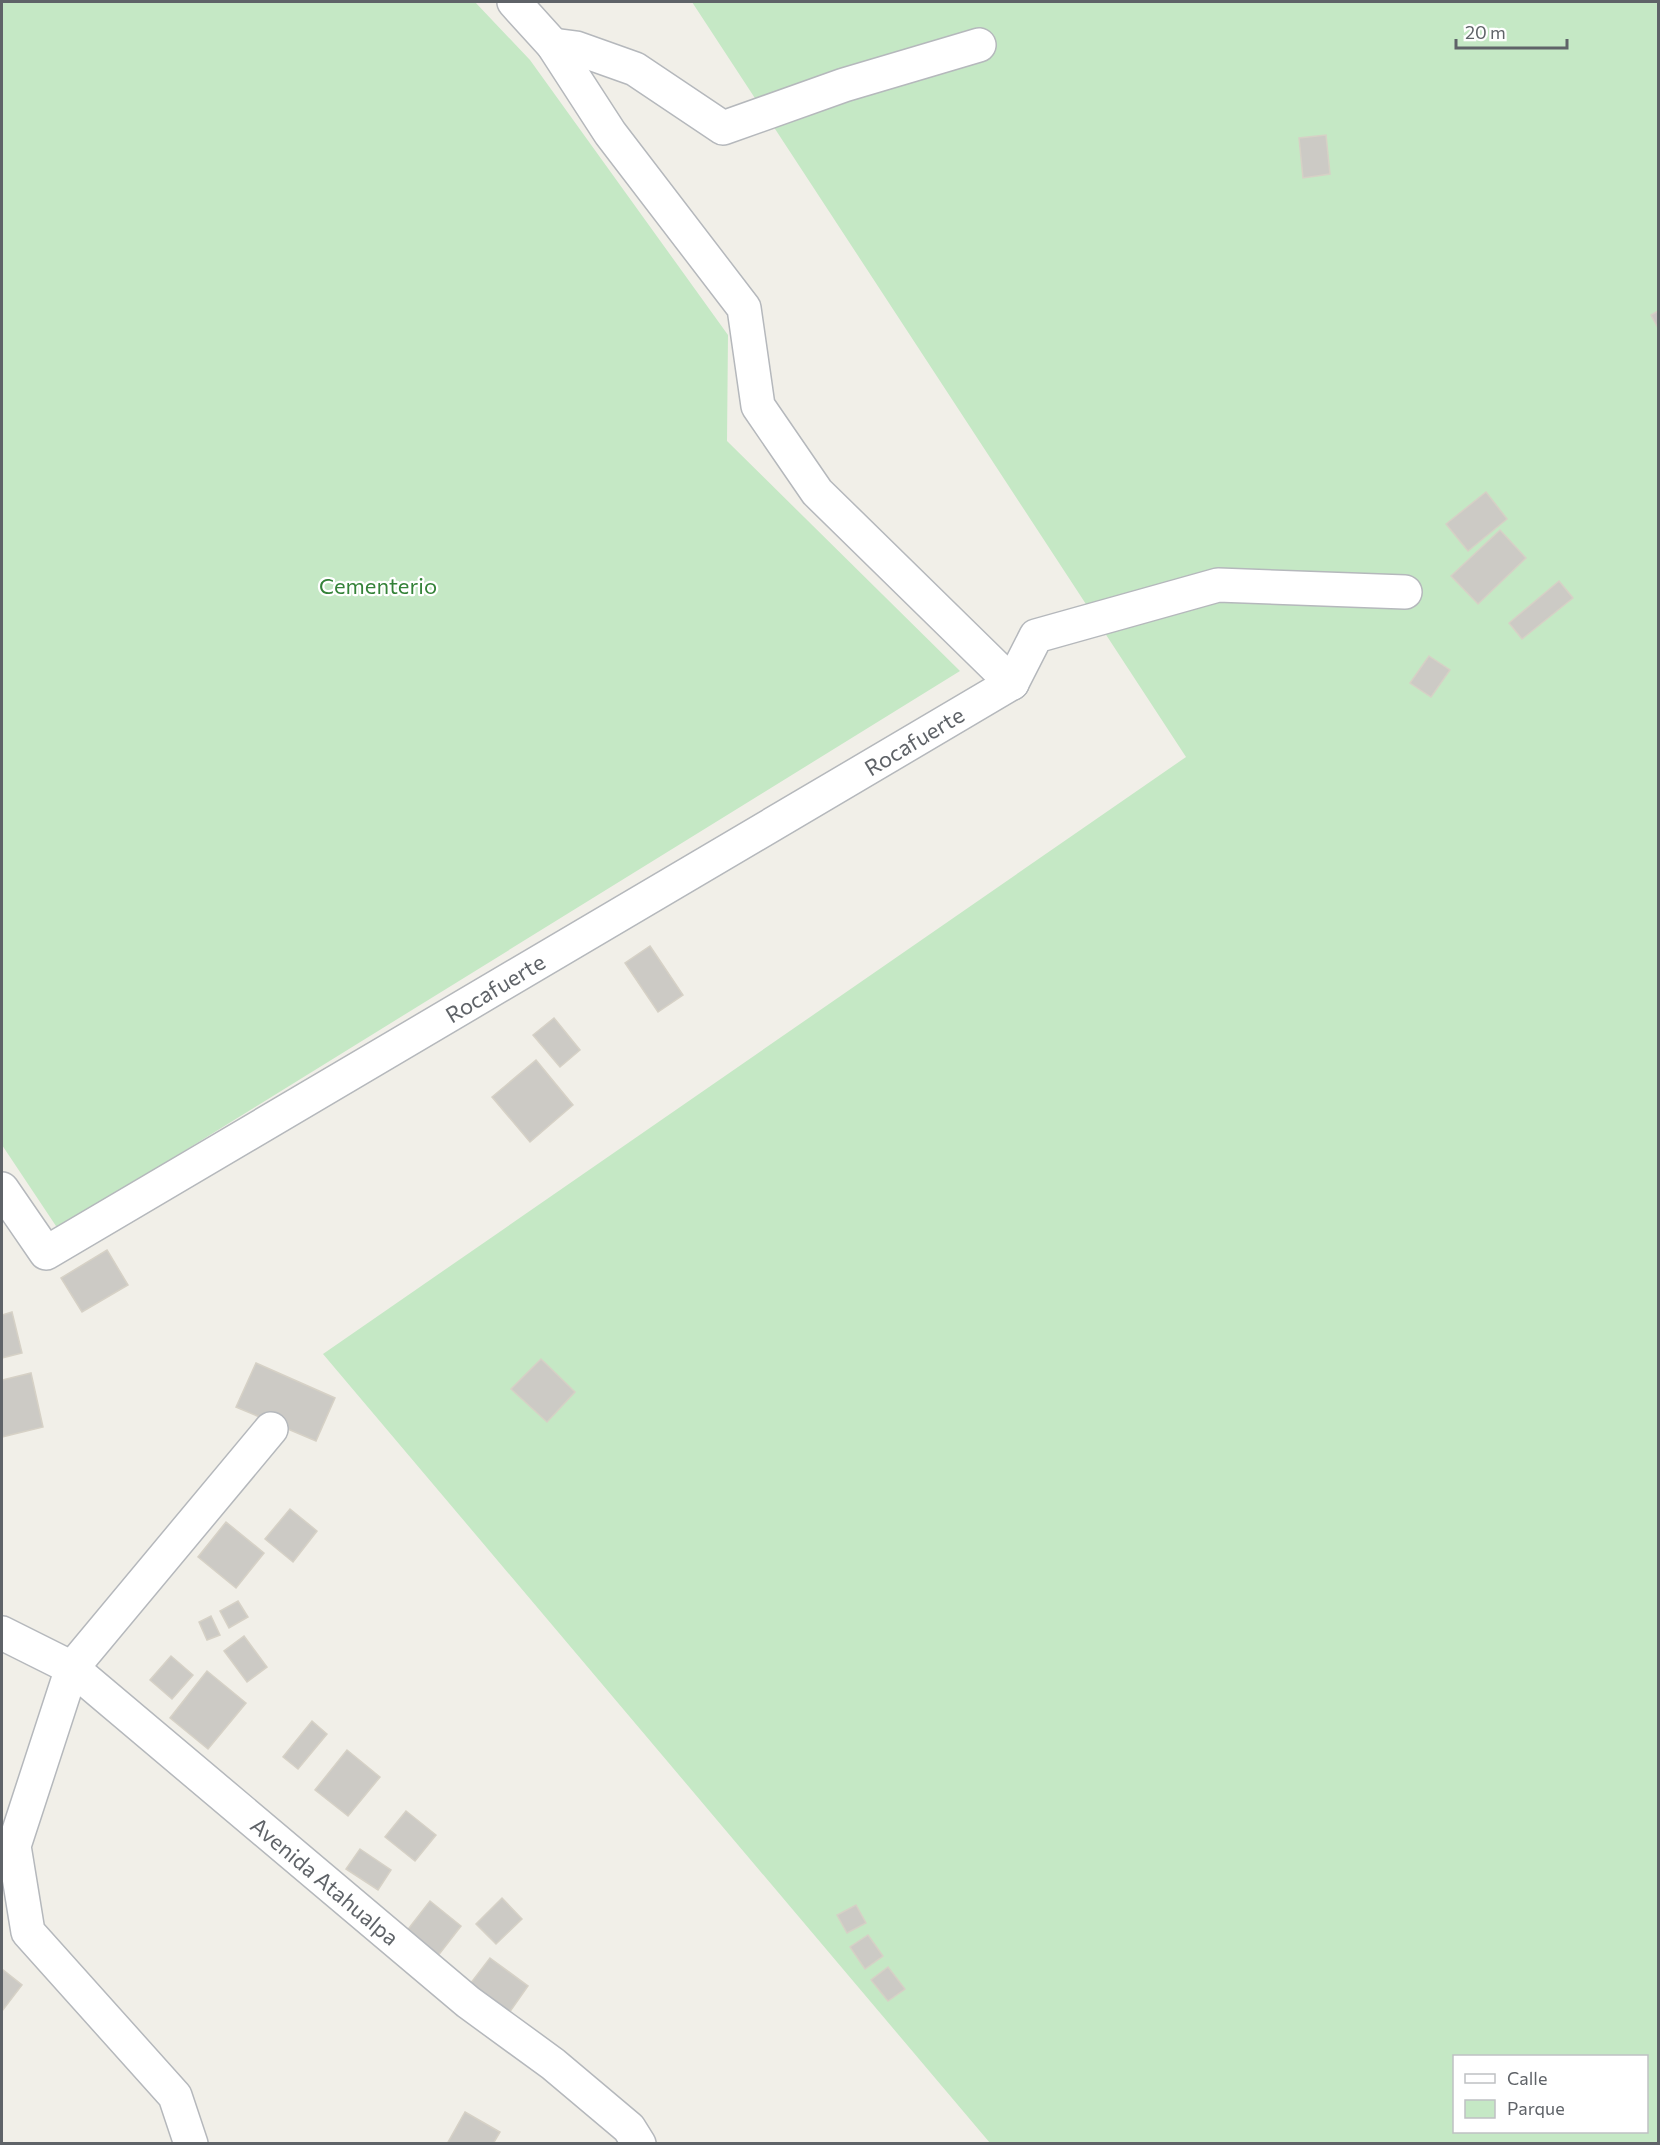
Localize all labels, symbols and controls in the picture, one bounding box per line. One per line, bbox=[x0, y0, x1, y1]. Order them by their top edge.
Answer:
scale bar bbox=[1456, 12, 1567, 50]
text: 20 m bbox=[1465, 21, 1506, 43]
park label: Cementerio bbox=[319, 572, 437, 599]
street label: Rocafuerte bbox=[859, 701, 969, 781]
street label: Rocafuerte bbox=[440, 948, 550, 1028]
street label: Avenida Atahualpa bbox=[246, 1811, 404, 1951]
legend bbox=[1453, 2055, 1648, 2133]
text: Calle bbox=[1507, 2067, 1547, 2089]
text: Parque bbox=[1507, 2097, 1565, 2119]

